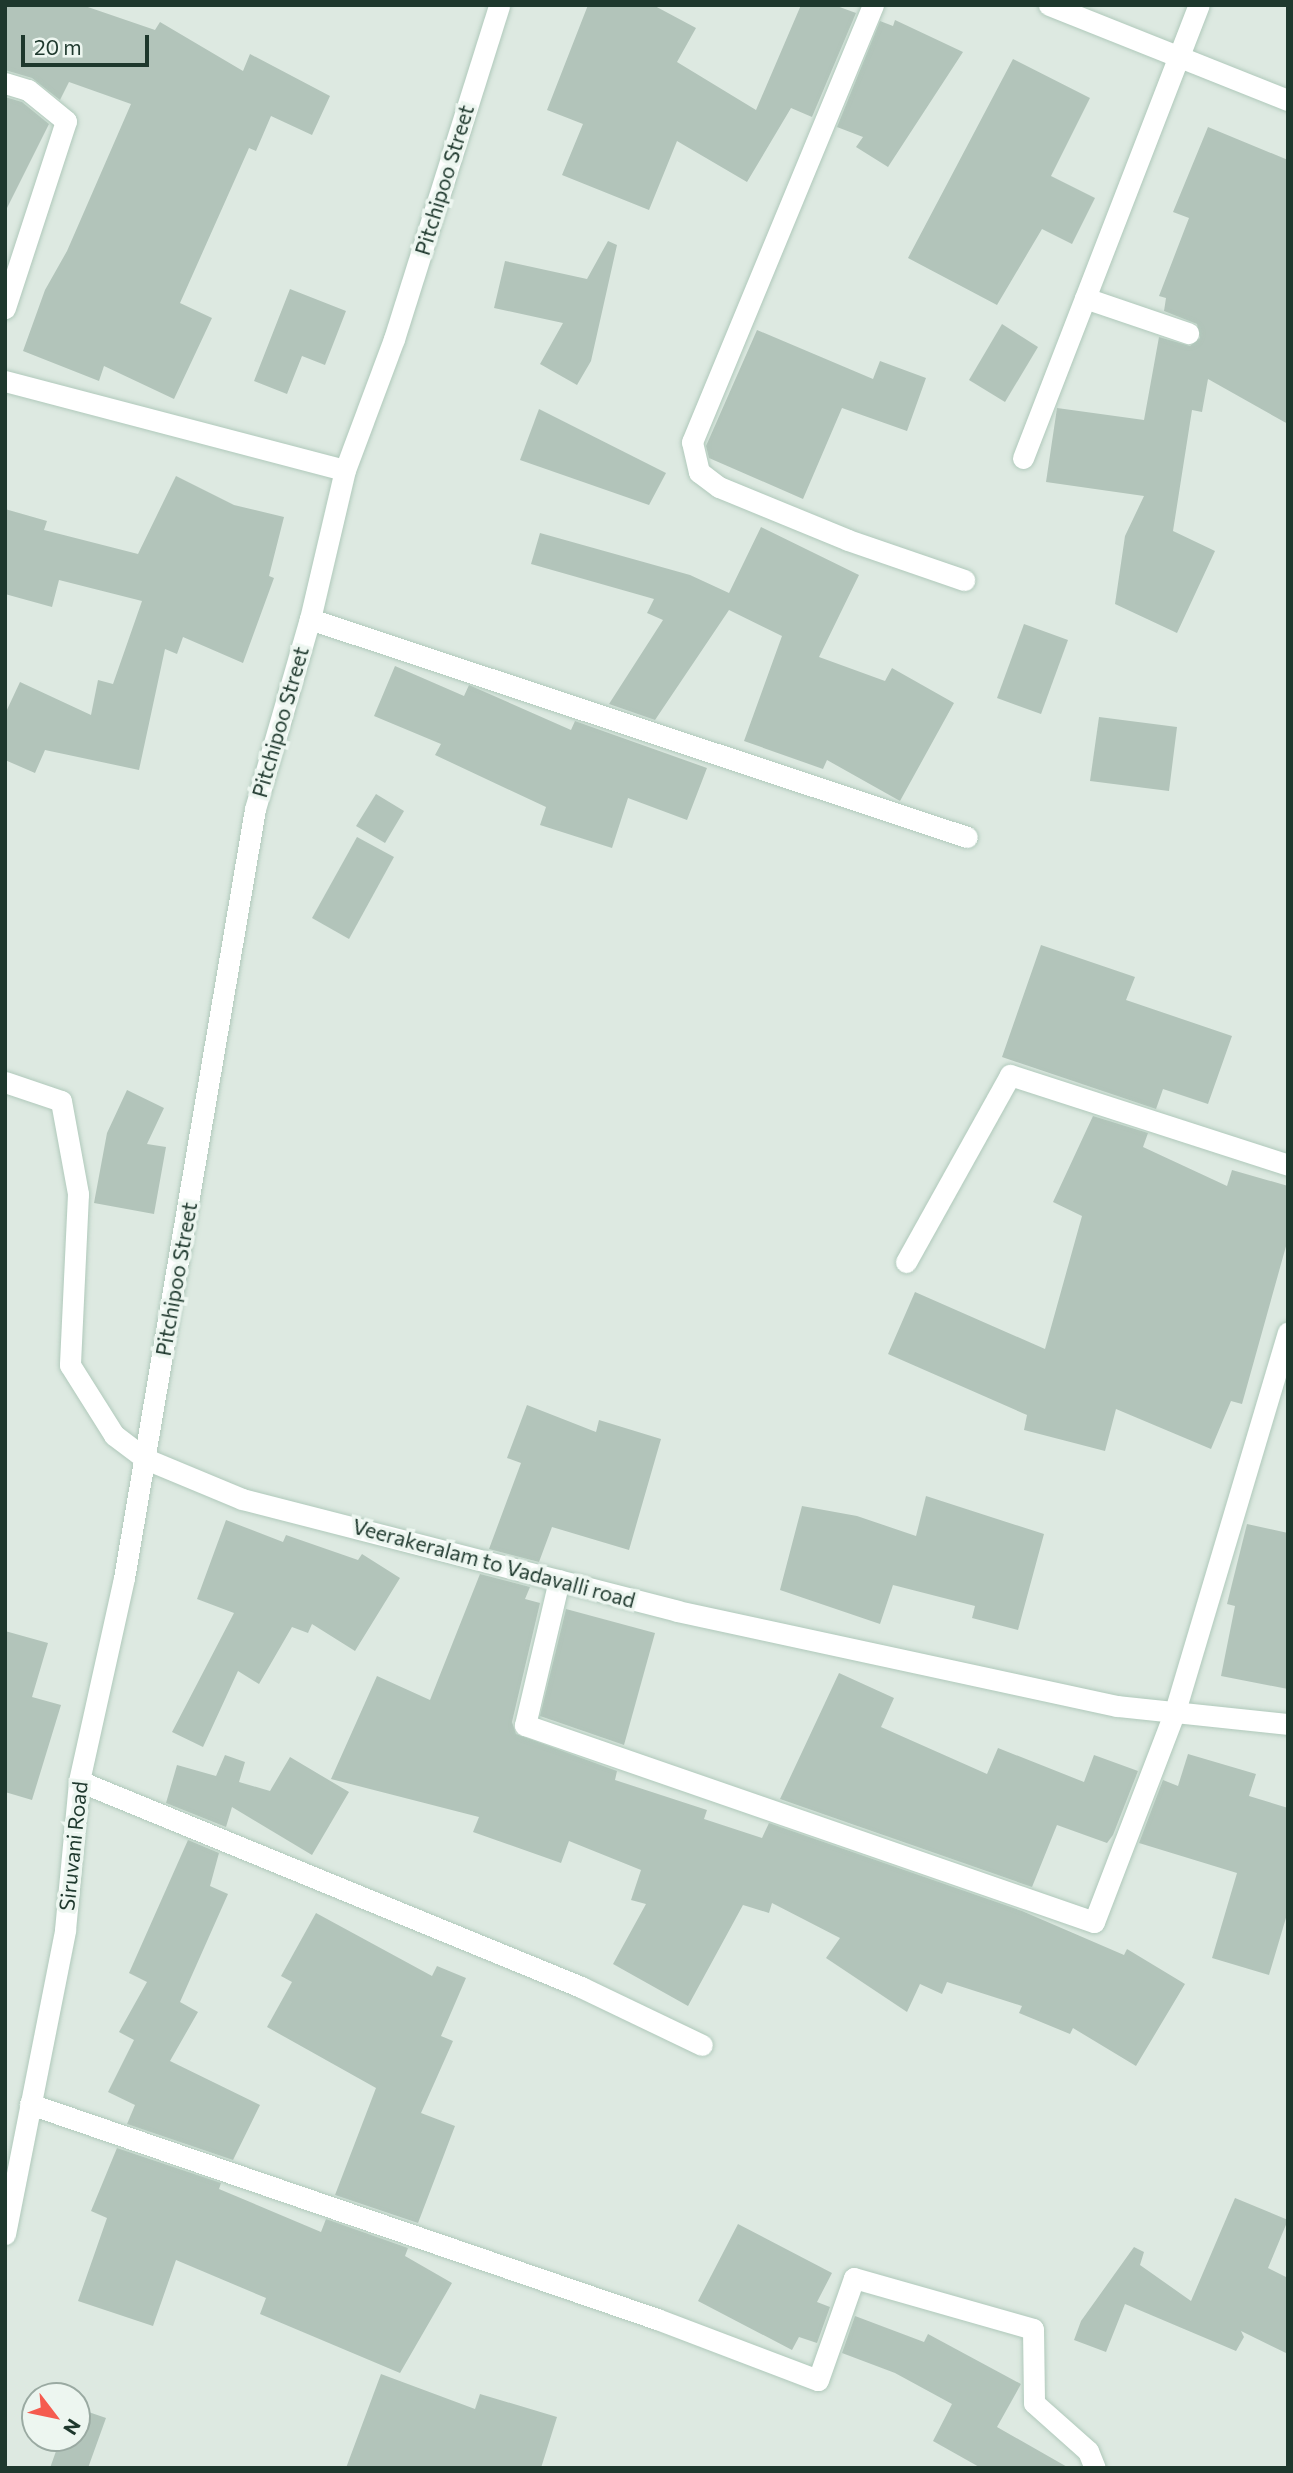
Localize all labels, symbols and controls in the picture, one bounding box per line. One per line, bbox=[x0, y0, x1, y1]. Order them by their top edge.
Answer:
scale bar bbox=[24, 21, 152, 65]
text: 20 m bbox=[34, 34, 82, 59]
street label: Pitchipoo Street bbox=[409, 102, 479, 258]
street label: Pitchipoo Street bbox=[246, 644, 314, 800]
street label: Pitchipoo Street bbox=[150, 1200, 202, 1358]
street label: Veerakeralam to Vadavalli road bbox=[350, 1513, 638, 1613]
street label: Siruvani Road bbox=[54, 1780, 92, 1912]
north arrow bbox=[21, 2382, 91, 2452]
text: N bbox=[59, 2415, 86, 2439]

